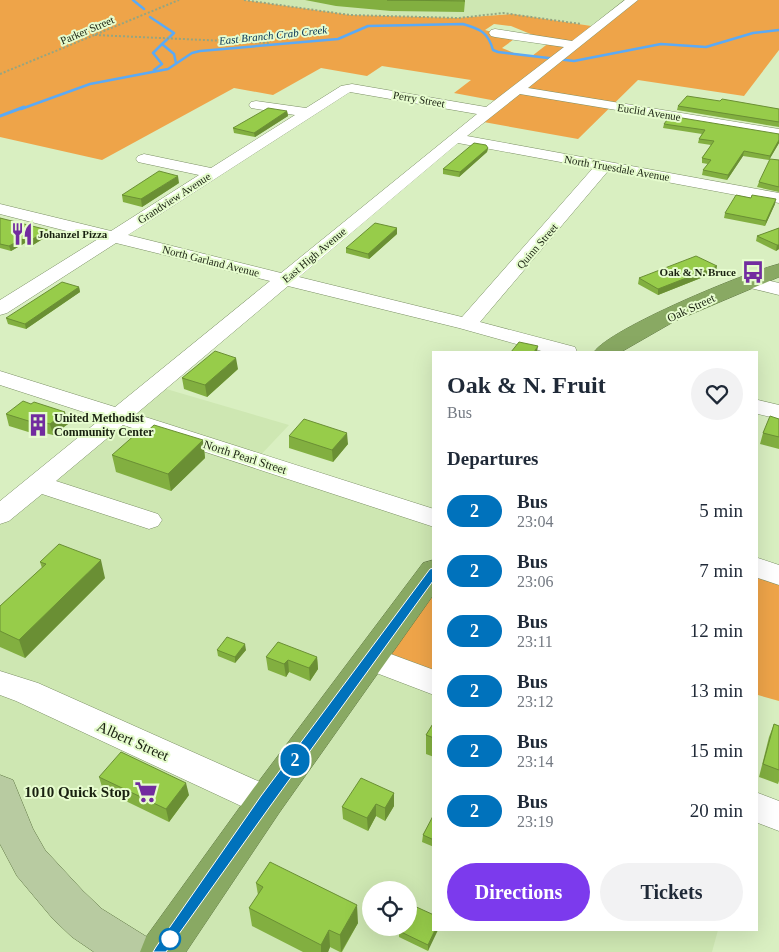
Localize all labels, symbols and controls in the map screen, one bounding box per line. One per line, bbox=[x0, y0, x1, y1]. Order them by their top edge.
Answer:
street label: Parker Street bbox=[58, 13, 116, 47]
water label: East Branch Crab Creek bbox=[217, 23, 329, 47]
street label: Perry Street bbox=[392, 89, 446, 109]
street label: Euclid Avenue bbox=[616, 101, 682, 123]
street label: North Truesdale Avenue bbox=[563, 153, 671, 183]
street label: Grandview Avenue bbox=[135, 170, 213, 226]
restaurant icon: Johanzel Pizza bbox=[9, 221, 35, 247]
street label: Quinn Street bbox=[514, 221, 560, 271]
street label: East High Avenue bbox=[280, 225, 348, 285]
place label: Johanzel Pizza bbox=[38, 228, 108, 240]
street label: North Garland Avenue bbox=[161, 243, 261, 279]
bus stop icon: Oak & N. Bruce bbox=[740, 259, 766, 285]
place label: Oak & N. Bruce bbox=[660, 266, 736, 278]
street label: Oak Street bbox=[665, 291, 718, 325]
button: heart bbox=[691, 368, 743, 420]
text: Oak & N. Fruit bbox=[447, 372, 606, 398]
text: Bus bbox=[447, 404, 472, 421]
place label: United Methodist Community Center bbox=[54, 411, 154, 439]
building icon: United Methodist Community Center bbox=[25, 412, 51, 438]
street label: North Pearl Street bbox=[202, 437, 289, 477]
text: Departures bbox=[447, 448, 538, 469]
text: Bus bbox=[517, 491, 548, 512]
text: 5 min bbox=[699, 500, 743, 521]
text: 2 bbox=[470, 501, 479, 521]
text: 23:04 bbox=[517, 513, 553, 530]
text: Bus bbox=[517, 551, 548, 572]
text: 7 min bbox=[699, 560, 743, 581]
text: 2 bbox=[470, 561, 479, 581]
text: 23:06 bbox=[517, 573, 553, 590]
text: Bus bbox=[517, 611, 548, 632]
text: 12 min bbox=[690, 620, 743, 641]
text: 2 bbox=[470, 621, 479, 641]
text: 23:11 bbox=[517, 633, 553, 650]
text: Bus bbox=[517, 671, 548, 692]
text: 13 min bbox=[690, 680, 743, 701]
text: 2 bbox=[470, 681, 479, 701]
text: 23:12 bbox=[517, 693, 553, 710]
street label: Albert Street bbox=[95, 718, 172, 764]
text: Bus bbox=[517, 731, 548, 752]
text: 15 min bbox=[690, 740, 743, 761]
text: 2 bbox=[470, 741, 479, 761]
line badge: 2 bbox=[279, 744, 311, 776]
text: 2 bbox=[291, 750, 300, 770]
text: 23:14 bbox=[517, 753, 553, 770]
supermarket icon: 1010 Quick Stop bbox=[133, 779, 159, 805]
place label: 1010 Quick Stop bbox=[24, 784, 130, 800]
text: Bus bbox=[517, 791, 548, 812]
text: 20 min bbox=[690, 800, 743, 821]
text: 2 bbox=[470, 801, 479, 821]
text: 23:19 bbox=[517, 813, 553, 830]
button: Directions bbox=[447, 863, 590, 921]
button: Tickets bbox=[600, 863, 743, 921]
map controls bbox=[362, 881, 417, 936]
button: locate bbox=[362, 881, 417, 936]
unlabelled marker bbox=[159, 928, 181, 950]

